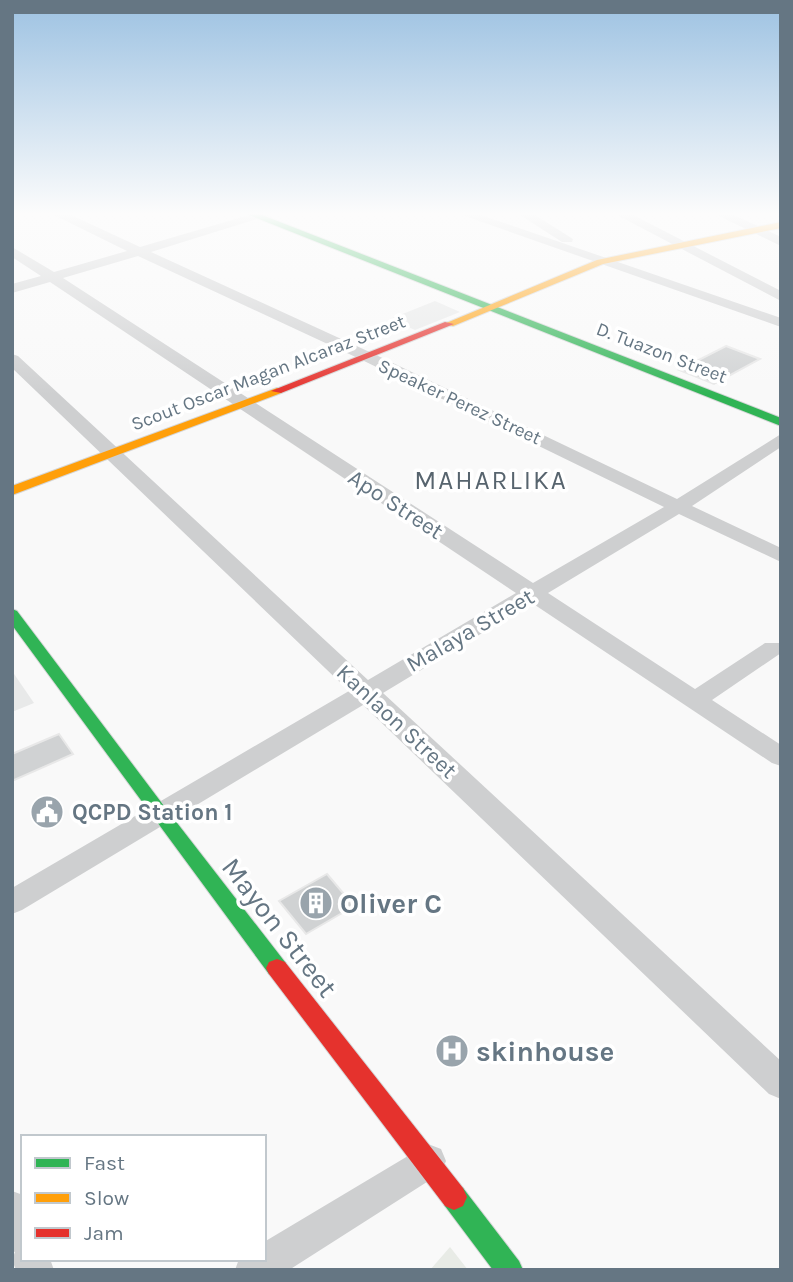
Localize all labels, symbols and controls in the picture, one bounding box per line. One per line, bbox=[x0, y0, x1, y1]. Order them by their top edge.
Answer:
street label: Scout Oscar Magan Alcaraz Street bbox=[128, 310, 409, 436]
street label: D. Tuazon Street bbox=[593, 318, 730, 388]
street label: Speaker Perez Street bbox=[375, 354, 545, 449]
street label: Apo Street bbox=[343, 464, 449, 545]
district label: MAHARLIKA bbox=[414, 465, 568, 496]
street label: Malaya Street bbox=[401, 583, 539, 678]
street label: Kanlaon Street bbox=[331, 659, 463, 784]
public building icon: QCPD Station 1 bbox=[28, 793, 66, 831]
place label: QCPD Station 1 bbox=[72, 799, 232, 826]
street label: Mayon Street bbox=[215, 851, 344, 1004]
building icon: Oliver C bbox=[297, 884, 335, 922]
place label: Oliver C bbox=[340, 887, 442, 920]
hospital icon: skinhouse bbox=[433, 1032, 471, 1070]
place label: skinhouse bbox=[476, 1035, 614, 1068]
legend bbox=[21, 1135, 266, 1261]
text: Fast bbox=[84, 1151, 125, 1175]
text: Slow bbox=[84, 1186, 129, 1210]
text: Jam bbox=[84, 1221, 124, 1245]

